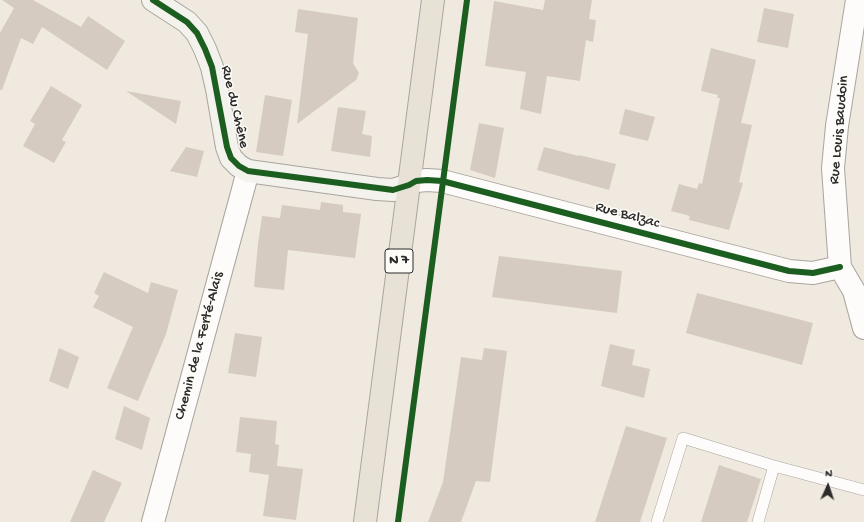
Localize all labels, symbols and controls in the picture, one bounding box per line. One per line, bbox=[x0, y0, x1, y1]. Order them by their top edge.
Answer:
street label: Rue du Chêne bbox=[216, 64, 252, 150]
street label: Rue Louis Baudoin bbox=[826, 75, 854, 185]
street label: Rue Balzac bbox=[593, 199, 661, 233]
road number: N 7 bbox=[385, 249, 413, 273]
street label: Chemin de la Ferté-Alais bbox=[172, 270, 228, 422]
north arrow bbox=[808, 466, 848, 506]
text: N bbox=[825, 468, 833, 480]

